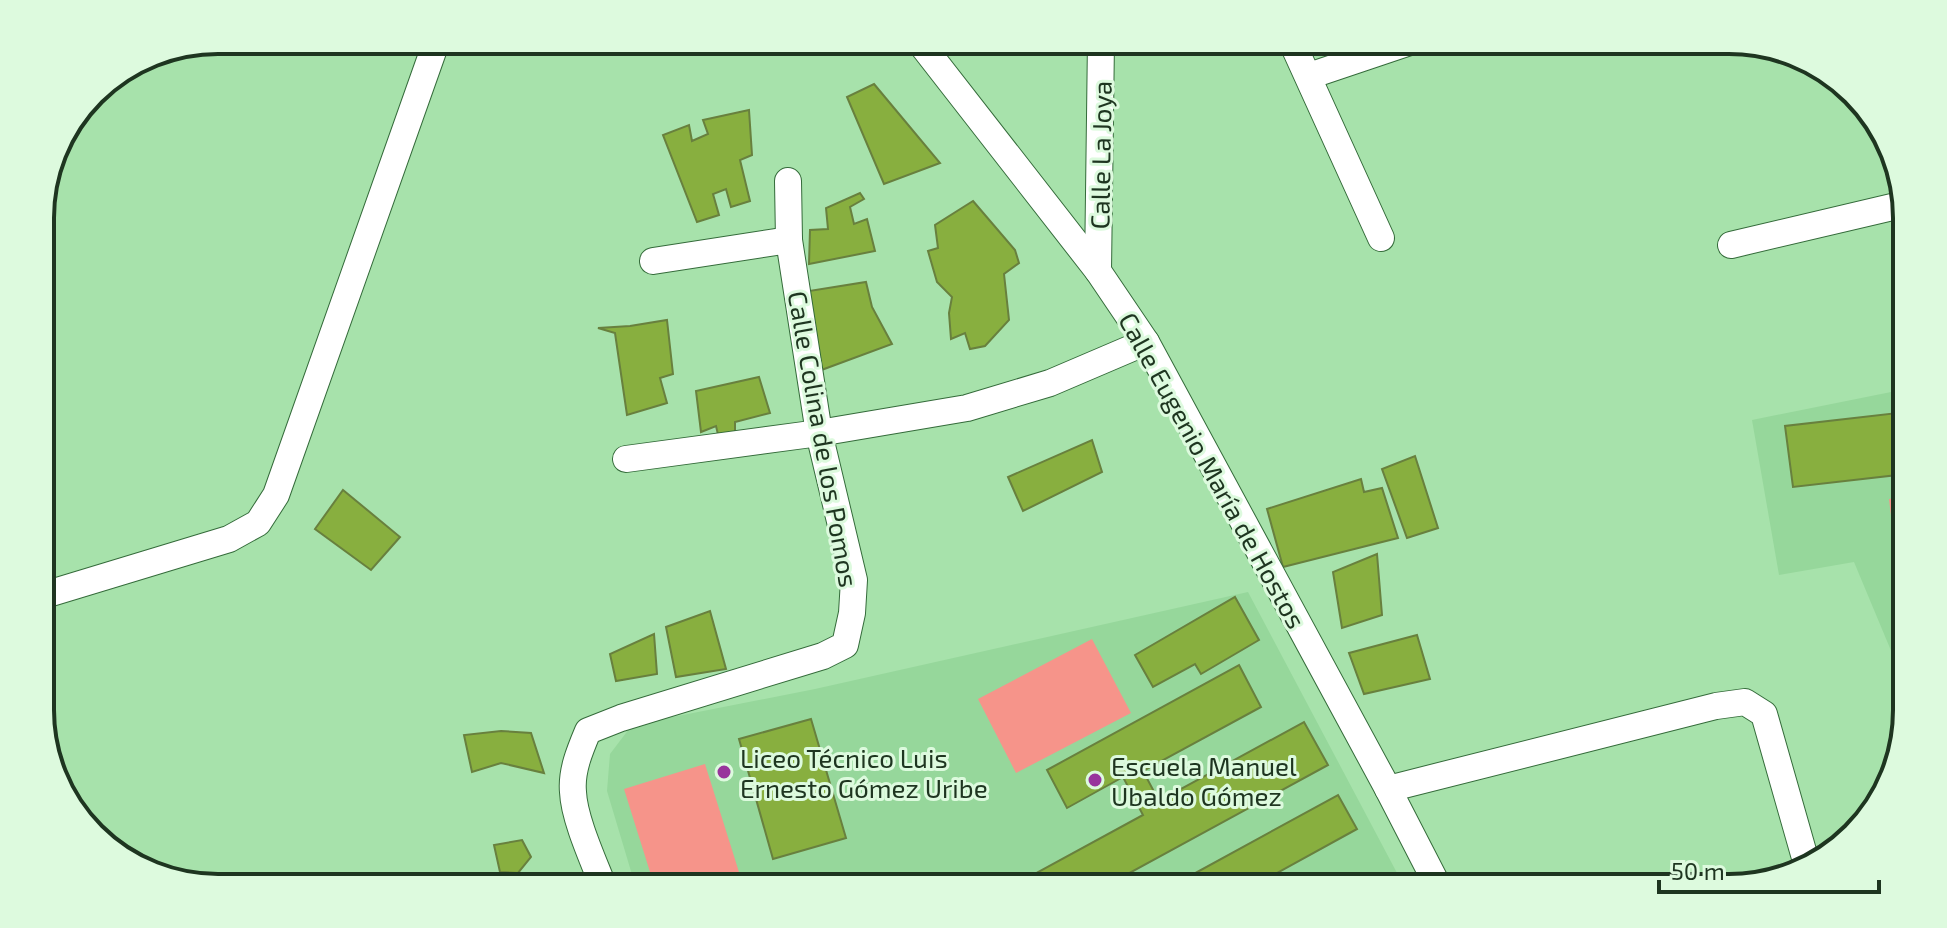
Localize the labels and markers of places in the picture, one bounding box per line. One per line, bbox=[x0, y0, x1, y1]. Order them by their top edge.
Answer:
place label: Liceo Técnico Luis Ernesto Gómez Uribe bbox=[740, 742, 988, 803]
place label: Escuela Manuel Ubaldo Gómez bbox=[1111, 750, 1297, 811]
marker: Liceo Técnico Luis Ernesto Gómez Uribe bbox=[715, 763, 733, 781]
marker: Escuela Manuel Ubaldo Gómez bbox=[1086, 771, 1104, 789]

